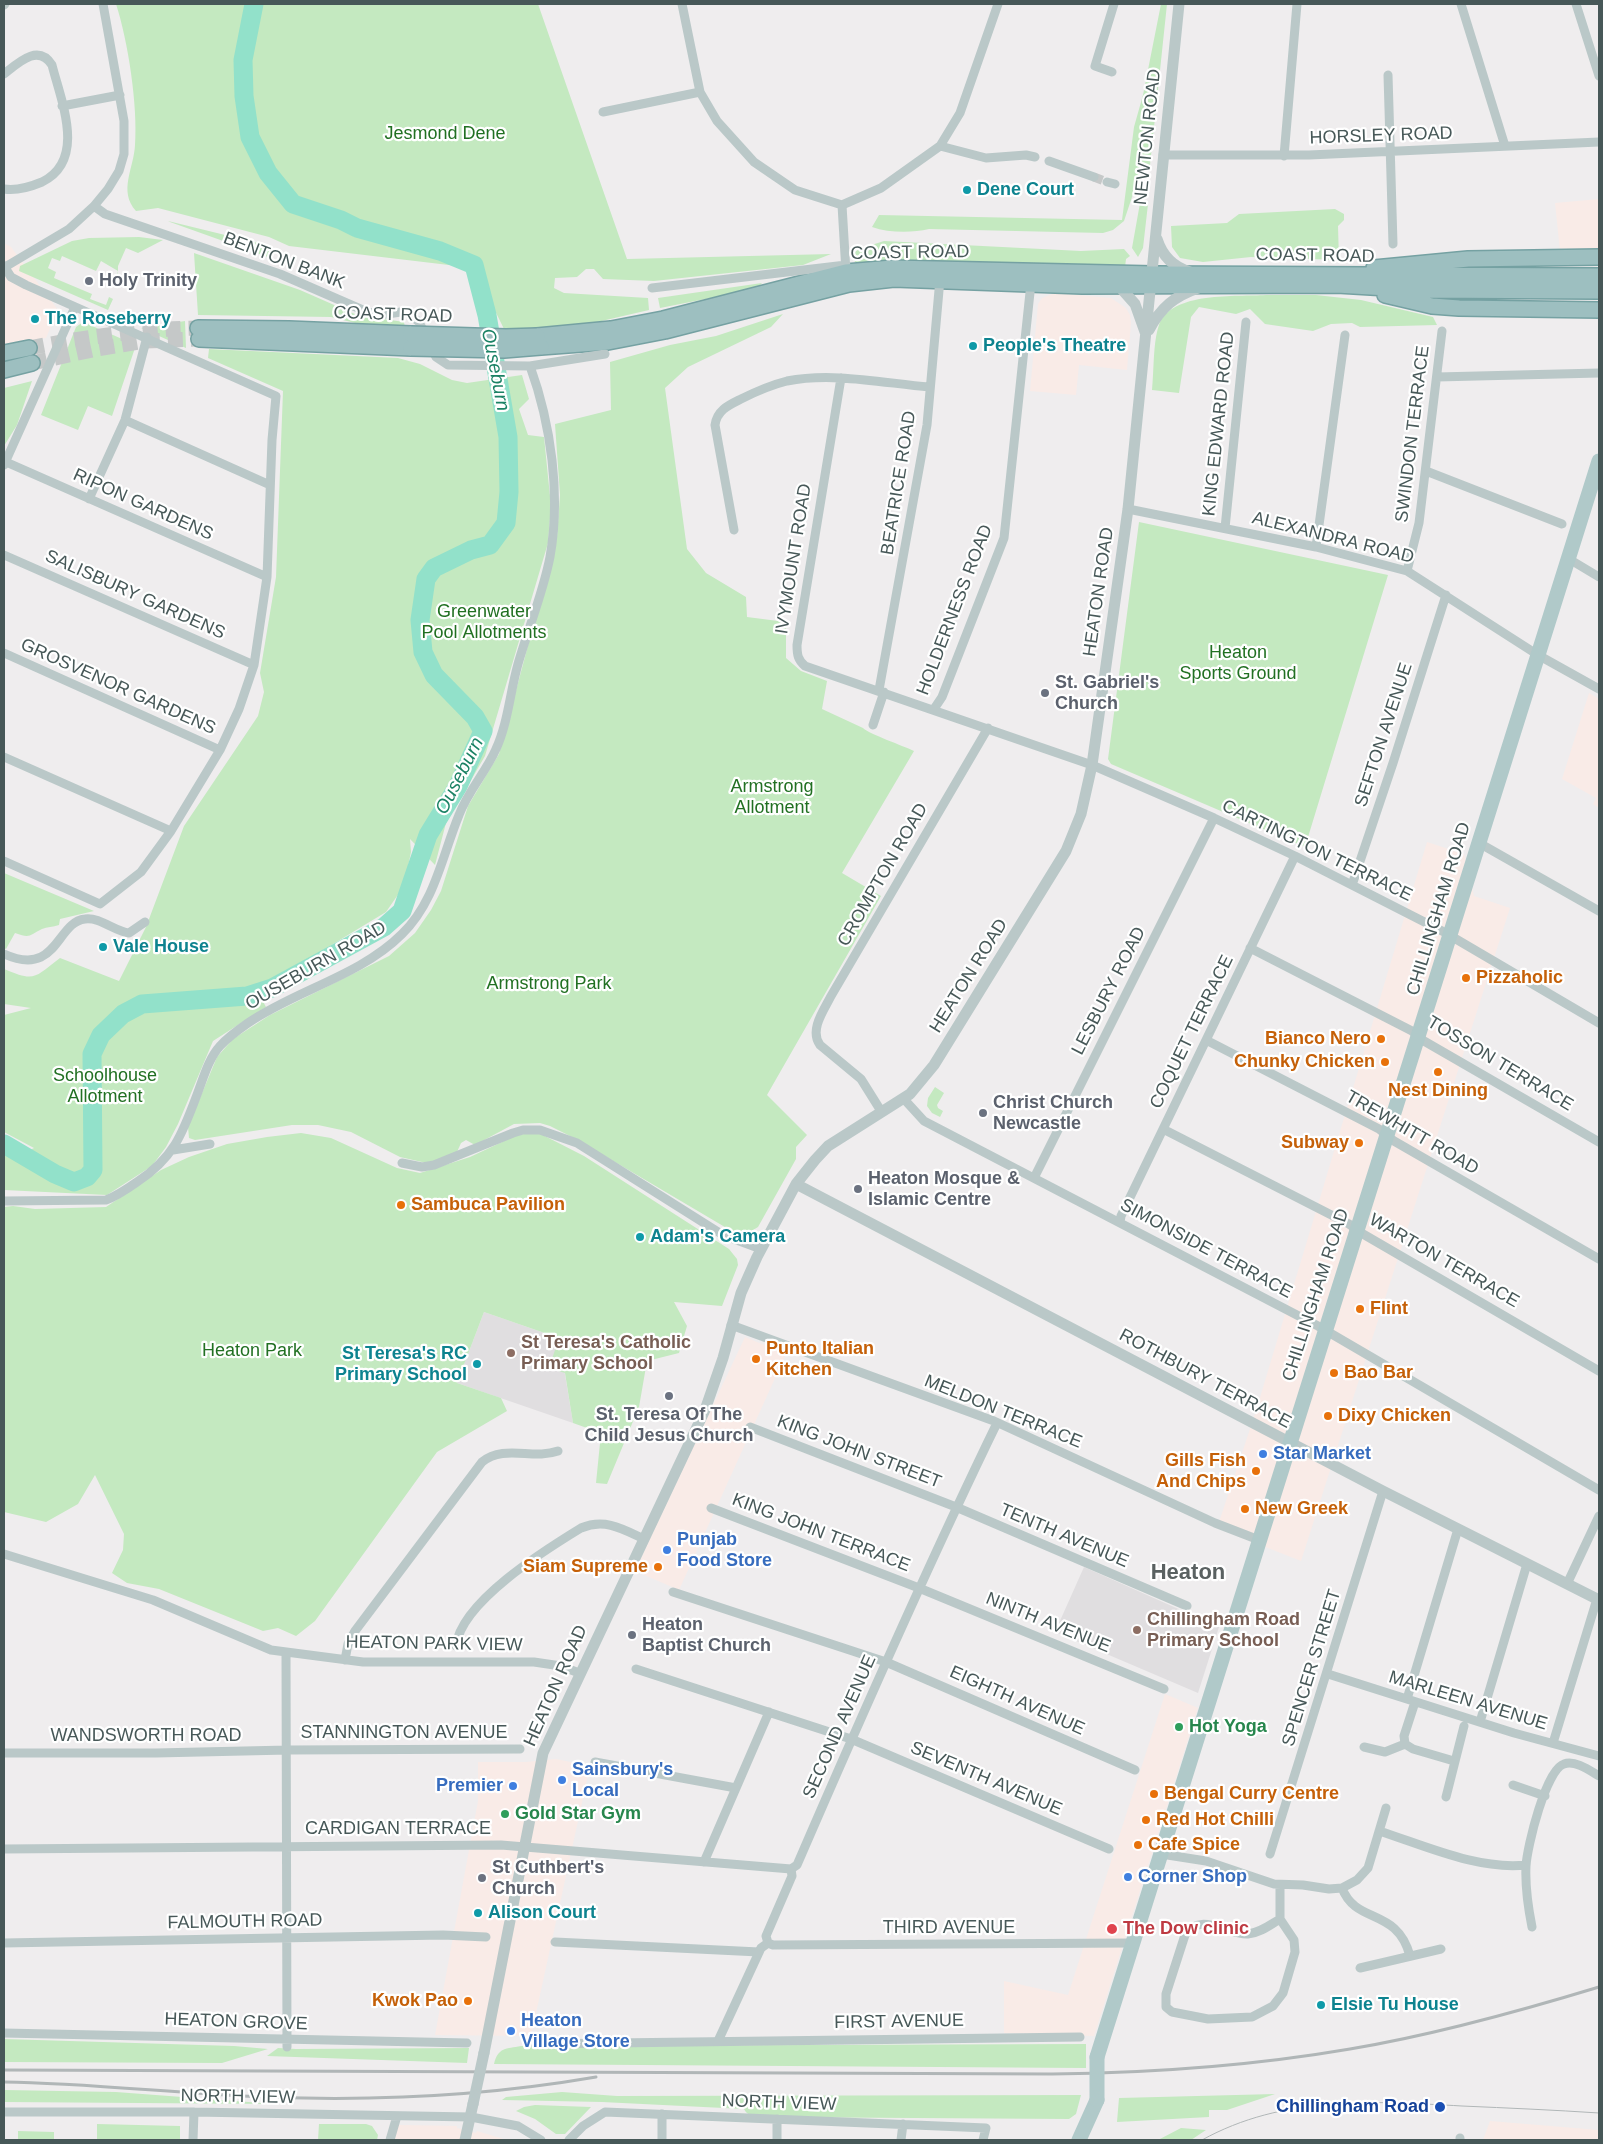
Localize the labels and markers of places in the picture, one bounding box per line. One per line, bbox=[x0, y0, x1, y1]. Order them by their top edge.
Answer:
place label: Dene Court bbox=[977, 179, 1074, 201]
marker: Dene Court bbox=[961, 184, 973, 196]
place label: Holy Trinity bbox=[99, 270, 197, 292]
marker: Holy Trinity bbox=[83, 275, 95, 287]
place label: The Roseberry bbox=[45, 308, 171, 330]
marker: The Roseberry bbox=[29, 313, 41, 325]
place label: People's Theatre bbox=[983, 335, 1126, 357]
marker: People's Theatre bbox=[967, 340, 979, 352]
place label: St. Gabriel's Church bbox=[1055, 672, 1159, 714]
marker: St. Gabriel's Church bbox=[1039, 687, 1051, 699]
place label: Vale House bbox=[113, 936, 209, 958]
marker: Vale House bbox=[97, 941, 109, 953]
place label: Pizzaholic bbox=[1476, 967, 1563, 989]
marker: Pizzaholic bbox=[1460, 972, 1472, 984]
place label: Bianco Nero bbox=[1265, 1028, 1371, 1050]
marker: Bianco Nero bbox=[1375, 1033, 1387, 1045]
place label: Chunky Chicken bbox=[1234, 1051, 1375, 1073]
marker: Chunky Chicken bbox=[1379, 1056, 1391, 1068]
marker: Nest Dining bbox=[1432, 1066, 1444, 1078]
place label: Nest Dining bbox=[1388, 1080, 1488, 1102]
place label: Christ Church Newcastle bbox=[993, 1092, 1113, 1134]
marker: Christ Church Newcastle bbox=[977, 1107, 989, 1119]
place label: Subway bbox=[1281, 1132, 1349, 1154]
marker: Subway bbox=[1353, 1137, 1365, 1149]
place label: Heaton Mosque & Islamic Centre bbox=[868, 1168, 1020, 1210]
marker: Heaton Mosque & Islamic Centre bbox=[852, 1183, 864, 1195]
place label: Sambuca Pavilion bbox=[411, 1194, 565, 1216]
marker: Sambuca Pavilion bbox=[395, 1199, 407, 1211]
place label: Adam's Camera bbox=[650, 1226, 785, 1248]
marker: Adam's Camera bbox=[634, 1231, 646, 1243]
place label: Flint bbox=[1370, 1298, 1408, 1320]
marker: Flint bbox=[1354, 1303, 1366, 1315]
place label: St Teresa's Catholic Primary School bbox=[521, 1332, 691, 1375]
place label: Punto Italian Kitchen bbox=[766, 1338, 874, 1380]
place label: St Teresa's RC Primary School bbox=[335, 1343, 467, 1386]
marker: St Teresa's Catholic Primary School bbox=[505, 1347, 517, 1359]
marker: Punto Italian Kitchen bbox=[750, 1353, 762, 1365]
marker: St Teresa's RC Primary School bbox=[471, 1358, 483, 1370]
place label: Bao Bar bbox=[1344, 1362, 1413, 1384]
marker: Bao Bar bbox=[1328, 1367, 1340, 1379]
marker: St. Teresa Of The Child Jesus Church bbox=[663, 1390, 675, 1402]
place label: St. Teresa Of The Child Jesus Church bbox=[584, 1404, 754, 1446]
place label: Dixy Chicken bbox=[1338, 1405, 1451, 1427]
marker: Dixy Chicken bbox=[1322, 1410, 1334, 1422]
place label: Star Market bbox=[1273, 1443, 1371, 1465]
marker: Star Market bbox=[1257, 1448, 1269, 1460]
place label: Gills Fish And Chips bbox=[1156, 1450, 1246, 1492]
marker: Gills Fish And Chips bbox=[1250, 1465, 1262, 1477]
place label: New Greek bbox=[1255, 1498, 1348, 1520]
marker: New Greek bbox=[1239, 1503, 1251, 1515]
place label: Punjab Food Store bbox=[677, 1529, 772, 1572]
marker: Punjab Food Store bbox=[661, 1544, 673, 1556]
place label: Siam Supreme bbox=[523, 1556, 648, 1578]
marker: Siam Supreme bbox=[652, 1561, 664, 1573]
place label: Chillingham Road Primary School bbox=[1147, 1609, 1300, 1652]
place label: Heaton Baptist Church bbox=[642, 1614, 771, 1656]
marker: Chillingham Road Primary School bbox=[1131, 1624, 1143, 1636]
marker: Heaton Baptist Church bbox=[626, 1629, 638, 1641]
place label: Hot Yoga bbox=[1189, 1716, 1267, 1738]
marker: Hot Yoga bbox=[1173, 1721, 1185, 1733]
place label: Sainsbury's Local bbox=[572, 1759, 673, 1802]
marker: Sainsbury's Local bbox=[556, 1774, 568, 1786]
place label: Premier bbox=[436, 1775, 503, 1797]
marker: Premier bbox=[507, 1780, 519, 1792]
place label: Bengal Curry Centre bbox=[1164, 1783, 1339, 1805]
marker: Bengal Curry Centre bbox=[1148, 1788, 1160, 1800]
place label: Gold Star Gym bbox=[515, 1803, 641, 1825]
marker: Gold Star Gym bbox=[499, 1808, 511, 1820]
place label: Red Hot Chilli bbox=[1156, 1809, 1274, 1831]
marker: Red Hot Chilli bbox=[1140, 1814, 1152, 1826]
place label: Cafe Spice bbox=[1148, 1834, 1240, 1856]
marker: Cafe Spice bbox=[1132, 1839, 1144, 1851]
place label: St Cuthbert's Church bbox=[492, 1857, 604, 1900]
place label: Corner Shop bbox=[1138, 1866, 1247, 1888]
marker: Corner Shop bbox=[1122, 1871, 1134, 1883]
marker: St Cuthbert's Church bbox=[476, 1872, 488, 1884]
place label: Alison Court bbox=[488, 1902, 596, 1924]
marker: Alison Court bbox=[472, 1907, 484, 1919]
place label: The Dow clinic bbox=[1123, 1918, 1249, 1940]
marker: The Dow clinic bbox=[1105, 1922, 1119, 1936]
place label: Kwok Pao bbox=[372, 1990, 458, 2012]
place label: Elsie Tu House bbox=[1331, 1994, 1459, 2016]
marker: Kwok Pao bbox=[462, 1995, 474, 2007]
marker: Elsie Tu House bbox=[1315, 1999, 1327, 2011]
place label: Heaton Village Store bbox=[521, 2010, 630, 2052]
marker: Heaton Village Store bbox=[505, 2025, 517, 2037]
place label: Chillingham Road bbox=[1276, 2096, 1429, 2118]
marker: Chillingham Road bbox=[1433, 2100, 1447, 2114]

